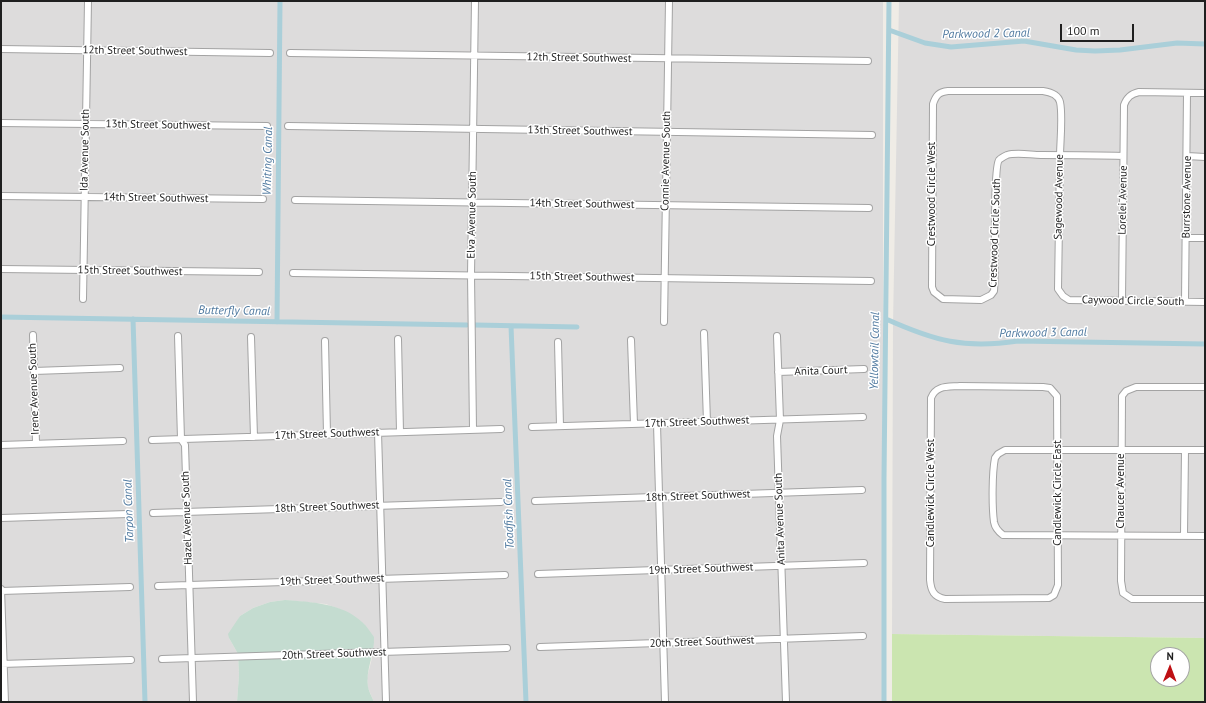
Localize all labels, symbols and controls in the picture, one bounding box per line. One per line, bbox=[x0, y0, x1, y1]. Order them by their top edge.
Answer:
scale bar bbox=[1062, 16, 1136, 42]
text: 100 m bbox=[1067, 23, 1100, 38]
water label: Parkwood 2 Canal bbox=[942, 26, 1030, 42]
street label: 12th Street Southwest bbox=[82, 43, 188, 59]
street label: 12th Street Southwest bbox=[526, 50, 632, 66]
street label: Ida Avenue South bbox=[78, 109, 92, 191]
street label: Connie Avenue South bbox=[659, 111, 673, 211]
street label: 13th Street Southwest bbox=[105, 117, 211, 133]
street label: 13th Street Southwest bbox=[527, 123, 633, 139]
water label: Whiting Canal bbox=[260, 127, 276, 195]
street label: Crestwood Circle West bbox=[925, 142, 939, 246]
street label: Sagewood Avenue bbox=[1052, 154, 1066, 240]
street label: Burrstone Avenue bbox=[1180, 155, 1194, 239]
street label: Lorelei Avenue bbox=[1116, 165, 1130, 235]
street label: Elva Avenue South bbox=[465, 171, 479, 259]
street label: Crestwood Circle South bbox=[986, 178, 1004, 288]
street label: 14th Street Southwest bbox=[103, 190, 209, 206]
street label: 14th Street Southwest bbox=[529, 196, 635, 212]
street label: 15th Street Southwest bbox=[77, 263, 183, 279]
street label: 15th Street Southwest bbox=[529, 269, 635, 285]
street label: Caywood Circle South bbox=[1082, 294, 1184, 308]
water label: Butterfly Canal bbox=[198, 303, 270, 319]
water label: Yellowtail Canal bbox=[867, 312, 883, 390]
water label: Parkwood 3 Canal bbox=[999, 325, 1087, 341]
street label: Irene Avenue South bbox=[26, 343, 42, 435]
street label: Anita Court bbox=[794, 363, 848, 379]
street label: 17th Street Southwest bbox=[644, 414, 750, 430]
street label: 17th Street Southwest bbox=[274, 426, 380, 442]
street label: Candlewick Circle West bbox=[924, 439, 938, 547]
street label: Candlewick Circle East bbox=[1051, 440, 1065, 546]
street label: Chaucer Avenue bbox=[1114, 453, 1128, 529]
street label: Hazel Avenue South bbox=[179, 471, 195, 565]
street label: Anita Avenue South bbox=[772, 473, 788, 565]
water label: Toadfish Canal bbox=[501, 478, 517, 550]
water label: Tarpon Canal bbox=[121, 479, 137, 543]
street label: 18th Street Southwest bbox=[645, 488, 751, 504]
street label: 18th Street Southwest bbox=[274, 499, 380, 515]
street label: 19th Street Southwest bbox=[648, 561, 754, 577]
street label: 19th Street Southwest bbox=[279, 572, 385, 588]
street label: 20th Street Southwest bbox=[649, 634, 755, 650]
street label: 20th Street Southwest bbox=[281, 646, 387, 662]
north arrow bbox=[1150, 647, 1190, 687]
text: N bbox=[1166, 649, 1174, 663]

